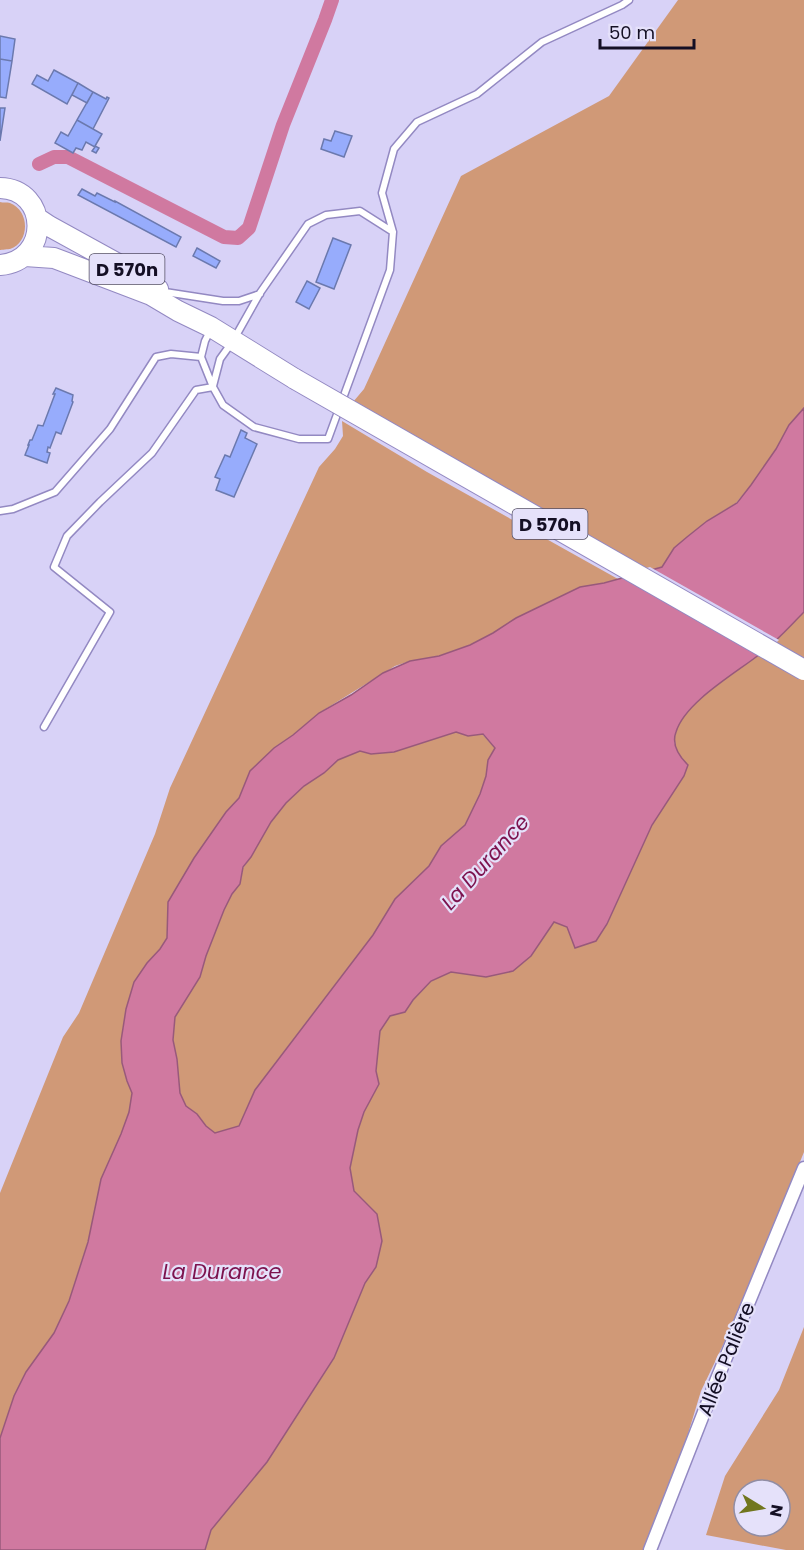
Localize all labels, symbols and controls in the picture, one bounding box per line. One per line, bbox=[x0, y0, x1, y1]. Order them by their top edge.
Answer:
scale bar bbox=[600, 12, 694, 50]
text: 50 m bbox=[609, 20, 655, 45]
road number: D 570n bbox=[90, 254, 164, 284]
road number: D 570n bbox=[512, 509, 588, 539]
water label: La Durance bbox=[434, 808, 536, 916]
water label: La Durance bbox=[162, 1257, 282, 1286]
street label: Allée Palière bbox=[690, 1298, 762, 1420]
north arrow bbox=[732, 1478, 792, 1538]
text: N bbox=[764, 1503, 789, 1519]

